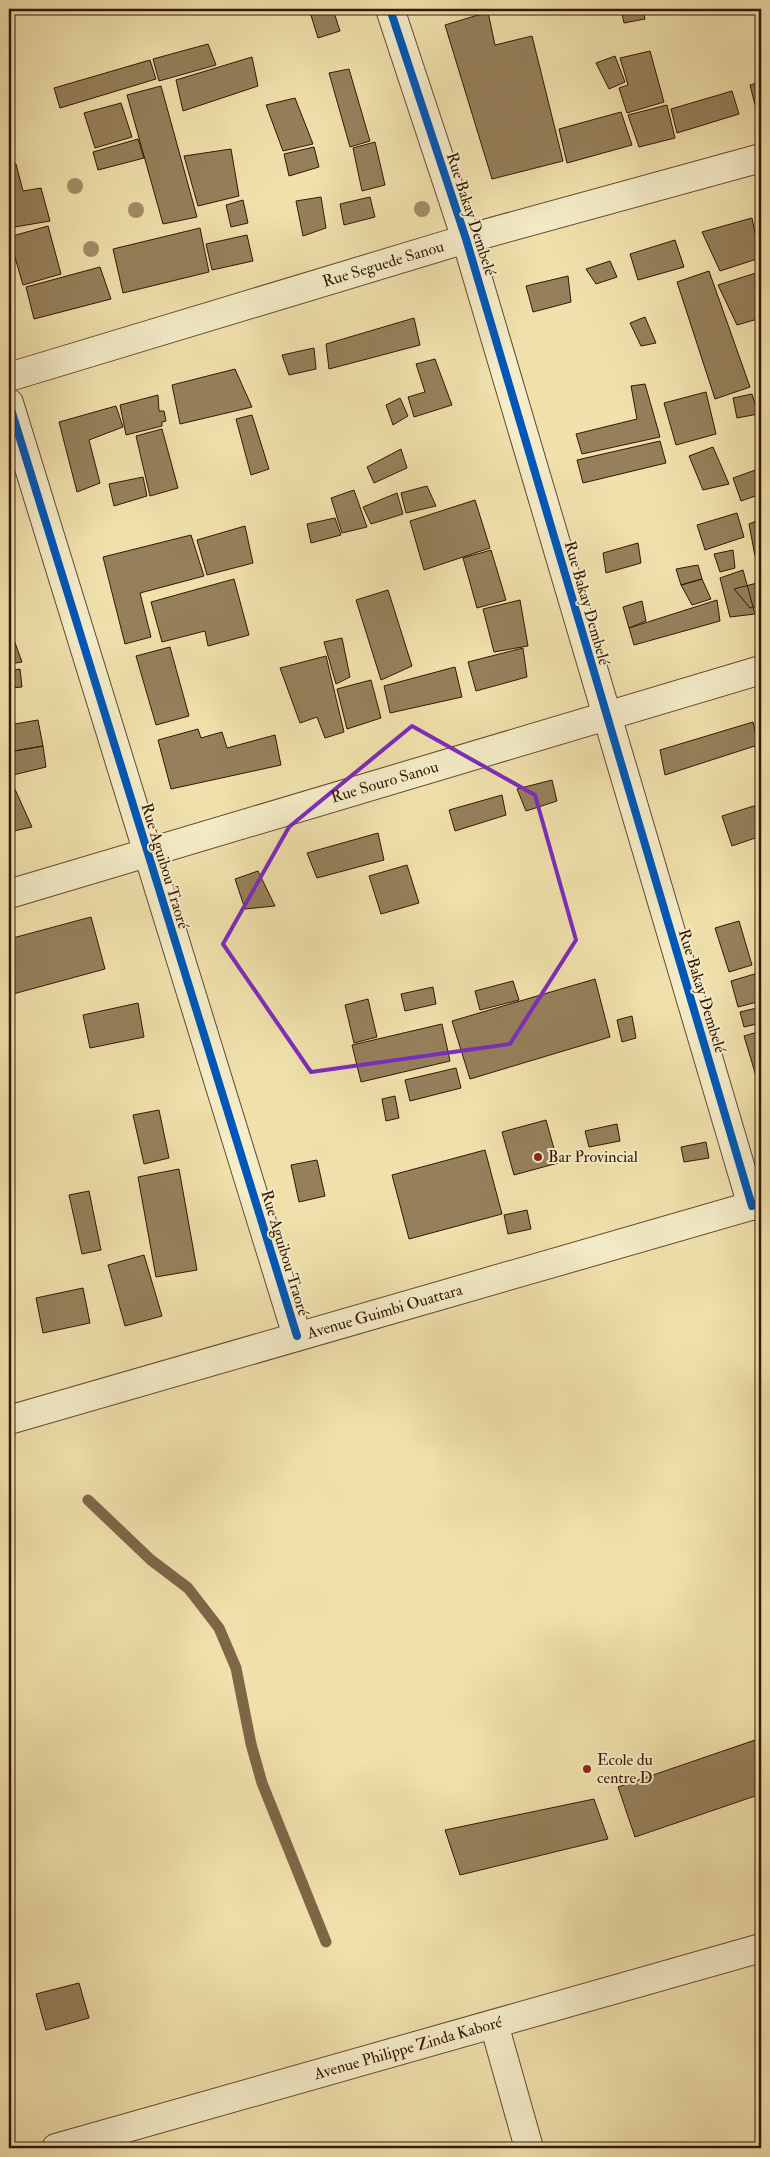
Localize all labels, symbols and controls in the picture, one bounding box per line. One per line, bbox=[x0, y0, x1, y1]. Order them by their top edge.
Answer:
street label: Rue Bakay Dembelé bbox=[442, 150, 500, 278]
street label: Rue Seguede Sanou bbox=[320, 236, 446, 292]
street label: Rue Bakay Dembelé bbox=[560, 539, 614, 668]
street label: Rue Souro Sanou bbox=[329, 757, 441, 808]
street label: Rue Aguibou Traoré bbox=[136, 801, 194, 932]
street label: Rue Bakay Dembelé bbox=[674, 927, 730, 1056]
place label: Bar Provincial bbox=[548, 1147, 638, 1167]
marker: Bar Provincial bbox=[532, 1151, 544, 1163]
street label: Rue Aguibou Traoré bbox=[256, 1188, 314, 1319]
street label: Avenue Guimbi Ouattara bbox=[304, 1280, 465, 1344]
place label: Ecole du centre D bbox=[597, 1750, 653, 1788]
marker: Ecole du centre D bbox=[581, 1763, 593, 1775]
street label: Avenue Philippe Zinda Kaboré bbox=[311, 2012, 505, 2085]

